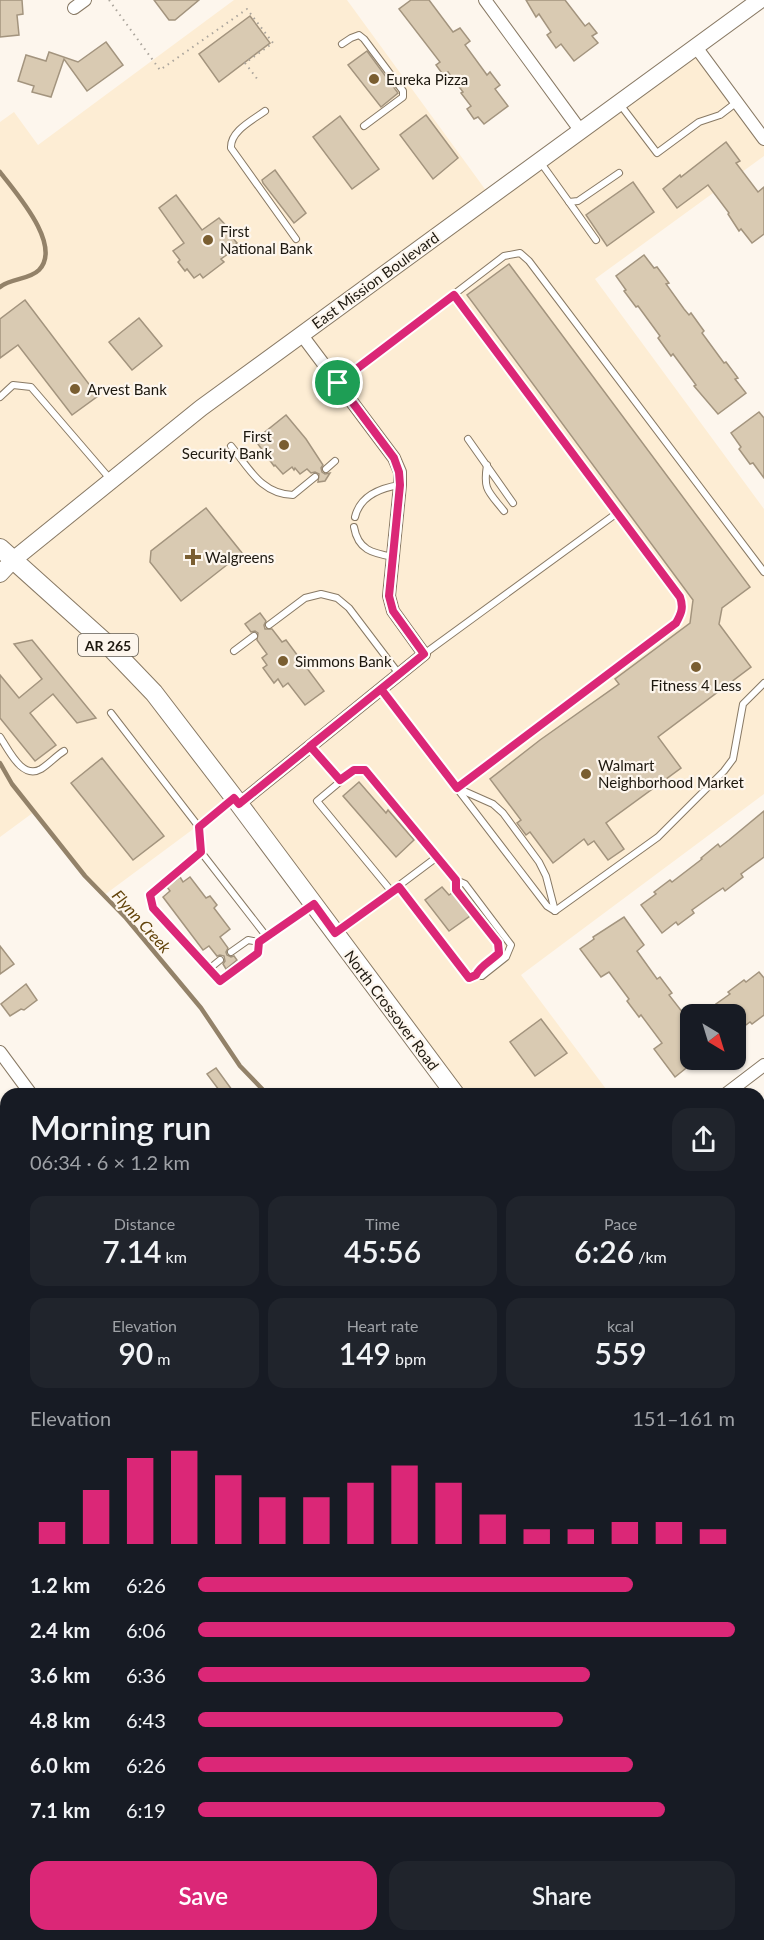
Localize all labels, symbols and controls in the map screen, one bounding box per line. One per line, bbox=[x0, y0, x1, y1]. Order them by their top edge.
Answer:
place label: Eureka Pizza bbox=[386, 70, 468, 88]
marker: Eureka Pizza bbox=[367, 72, 381, 86]
place label: First National Bank bbox=[220, 222, 313, 257]
street label: East Mission Boulevard bbox=[308, 228, 442, 332]
marker: First National Bank bbox=[201, 233, 215, 247]
pin bbox=[312, 357, 363, 408]
icon: arrive bbox=[321, 366, 354, 399]
place label: Arvest Bank bbox=[87, 380, 167, 398]
marker: Arvest Bank bbox=[68, 382, 82, 396]
place label: First Security Bank bbox=[182, 427, 273, 462]
marker: First Security Bank bbox=[277, 438, 291, 452]
place label: Walgreens bbox=[205, 548, 274, 566]
marker: Walgreens bbox=[186, 550, 200, 564]
road number: AR 265 bbox=[78, 634, 138, 656]
place label: Simmons Bank bbox=[295, 652, 392, 670]
marker: Simmons Bank bbox=[276, 654, 290, 668]
marker: Fitness 4 Less bbox=[689, 660, 703, 674]
place label: Fitness 4 Less bbox=[650, 676, 742, 694]
place label: Walmart Neighborhood Market bbox=[598, 756, 745, 791]
marker: Walmart Neighborhood Market bbox=[579, 767, 593, 781]
water label: Flynn Creek bbox=[109, 886, 175, 957]
street label: North Crossover Road bbox=[341, 947, 443, 1073]
north arrow bbox=[680, 1004, 746, 1070]
map controls bbox=[680, 1004, 746, 1070]
text: Morning run bbox=[30, 1107, 211, 1147]
button: share bbox=[672, 1108, 735, 1171]
text: 06:34 · 6 × 1.2 km bbox=[30, 1150, 190, 1174]
text: Distance bbox=[114, 1214, 175, 1233]
text: Time bbox=[365, 1214, 400, 1233]
text: Pace bbox=[604, 1214, 637, 1233]
text: 7.14 bbox=[102, 1233, 161, 1269]
text: 45:56 bbox=[344, 1233, 421, 1269]
text: 6:26 bbox=[574, 1233, 634, 1269]
text: km bbox=[161, 1247, 187, 1266]
text: /km bbox=[634, 1247, 667, 1266]
text: Elevation bbox=[112, 1316, 177, 1335]
text: Heart rate bbox=[347, 1316, 418, 1335]
text: kcal bbox=[607, 1316, 634, 1335]
text: 90 bbox=[118, 1335, 153, 1371]
text: 149 bbox=[339, 1335, 391, 1371]
text: 559 bbox=[594, 1335, 647, 1371]
text: m bbox=[153, 1349, 171, 1368]
text: bpm bbox=[391, 1349, 426, 1368]
text: Elevation bbox=[30, 1406, 111, 1430]
text: 151–161 m bbox=[632, 1406, 735, 1430]
text: 1.2 km bbox=[30, 1573, 90, 1597]
text: 6:26 bbox=[126, 1573, 166, 1597]
text: 2.4 km bbox=[30, 1618, 90, 1642]
text: 6:06 bbox=[126, 1618, 166, 1642]
text: 3.6 km bbox=[30, 1663, 90, 1687]
text: 6:36 bbox=[126, 1663, 166, 1687]
text: 4.8 km bbox=[30, 1708, 90, 1732]
text: 6:43 bbox=[126, 1708, 166, 1732]
text: 6.0 km bbox=[30, 1753, 90, 1777]
text: 6:26 bbox=[126, 1753, 166, 1777]
text: 7.1 km bbox=[30, 1798, 90, 1822]
text: 6:19 bbox=[126, 1798, 166, 1822]
button: Save bbox=[30, 1861, 377, 1930]
button: Share bbox=[389, 1861, 735, 1930]

